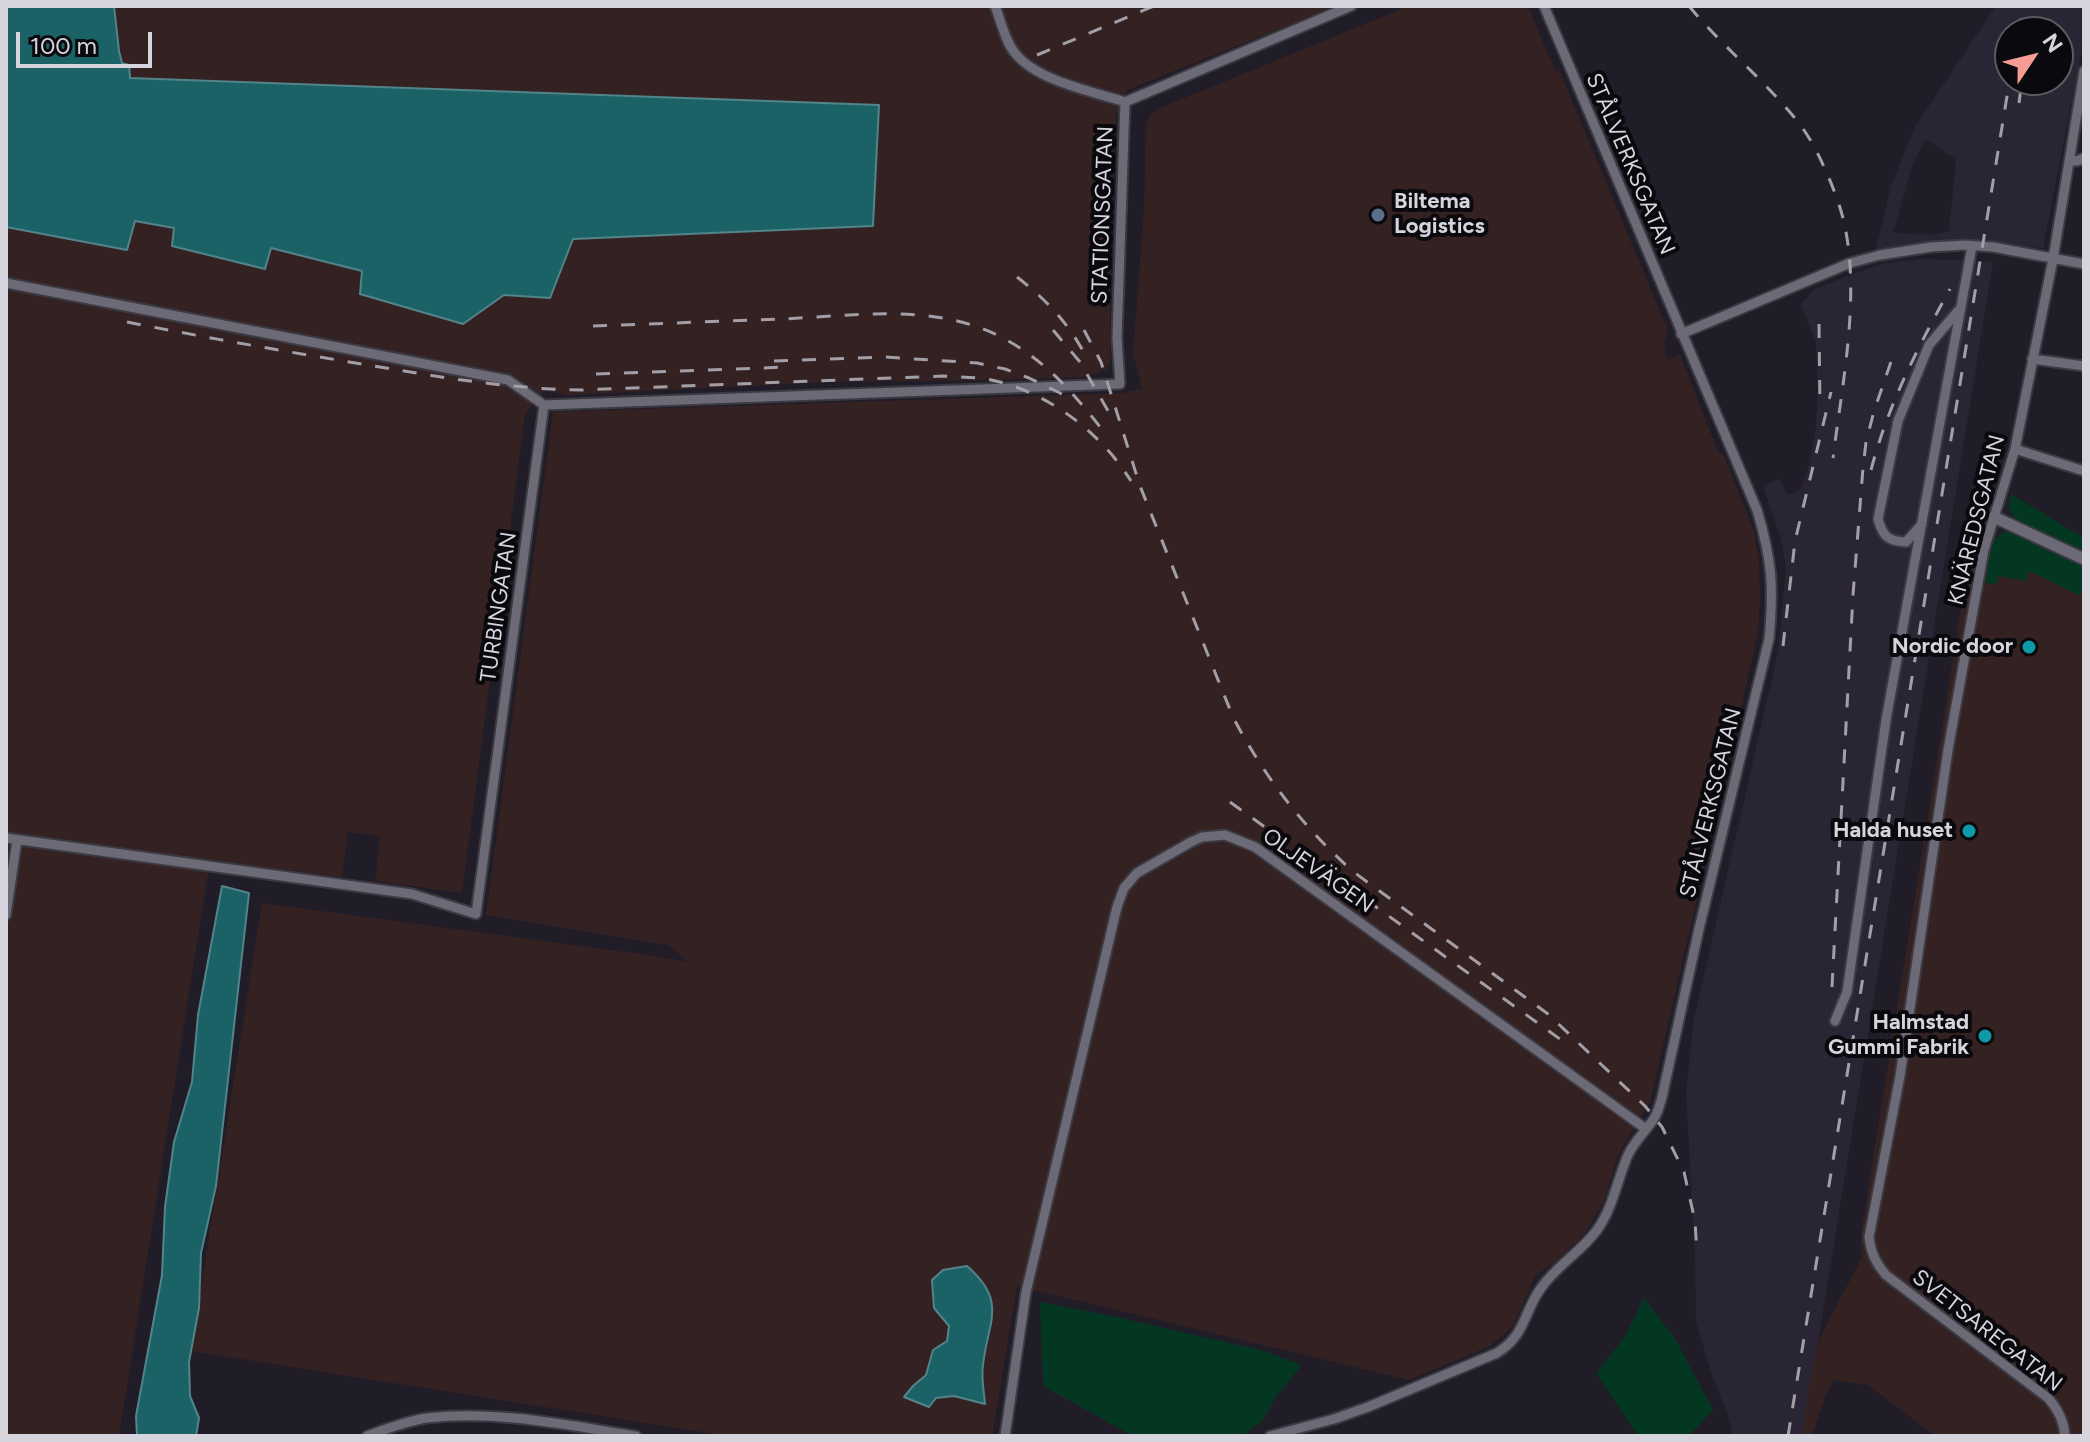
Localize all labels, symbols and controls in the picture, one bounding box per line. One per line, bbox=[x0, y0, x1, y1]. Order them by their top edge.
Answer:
scale bar bbox=[20, 16, 156, 66]
north arrow bbox=[1994, 16, 2074, 96]
text: N bbox=[2036, 28, 2068, 58]
text: 100 m bbox=[30, 31, 97, 60]
street label: STÅLVERKSGATAN bbox=[1580, 69, 1680, 259]
street label: STATIONSGATAN bbox=[1087, 125, 1119, 305]
place label: Biltema Logistics bbox=[1394, 189, 1485, 240]
marker: Biltema Logistics bbox=[1369, 206, 1387, 224]
street label: KNÄREDSGATAN bbox=[1943, 432, 2011, 608]
street label: TURBINGATAN bbox=[475, 530, 523, 684]
place label: Nordic door bbox=[1892, 634, 2013, 660]
marker: Nordic door bbox=[2020, 638, 2038, 656]
street label: STÅLVERKSGATAN bbox=[1675, 705, 1747, 901]
place label: Halda huset bbox=[1833, 818, 1953, 844]
marker: Halda huset bbox=[1960, 822, 1978, 840]
street label: OLJEVÄGEN bbox=[1257, 823, 1379, 919]
place label: Halmstad Gummi Fabrik bbox=[1828, 1010, 1969, 1062]
marker: Halmstad Gummi Fabrik bbox=[1976, 1027, 1994, 1045]
street label: SVETSAREGATAN bbox=[1907, 1264, 2067, 1398]

